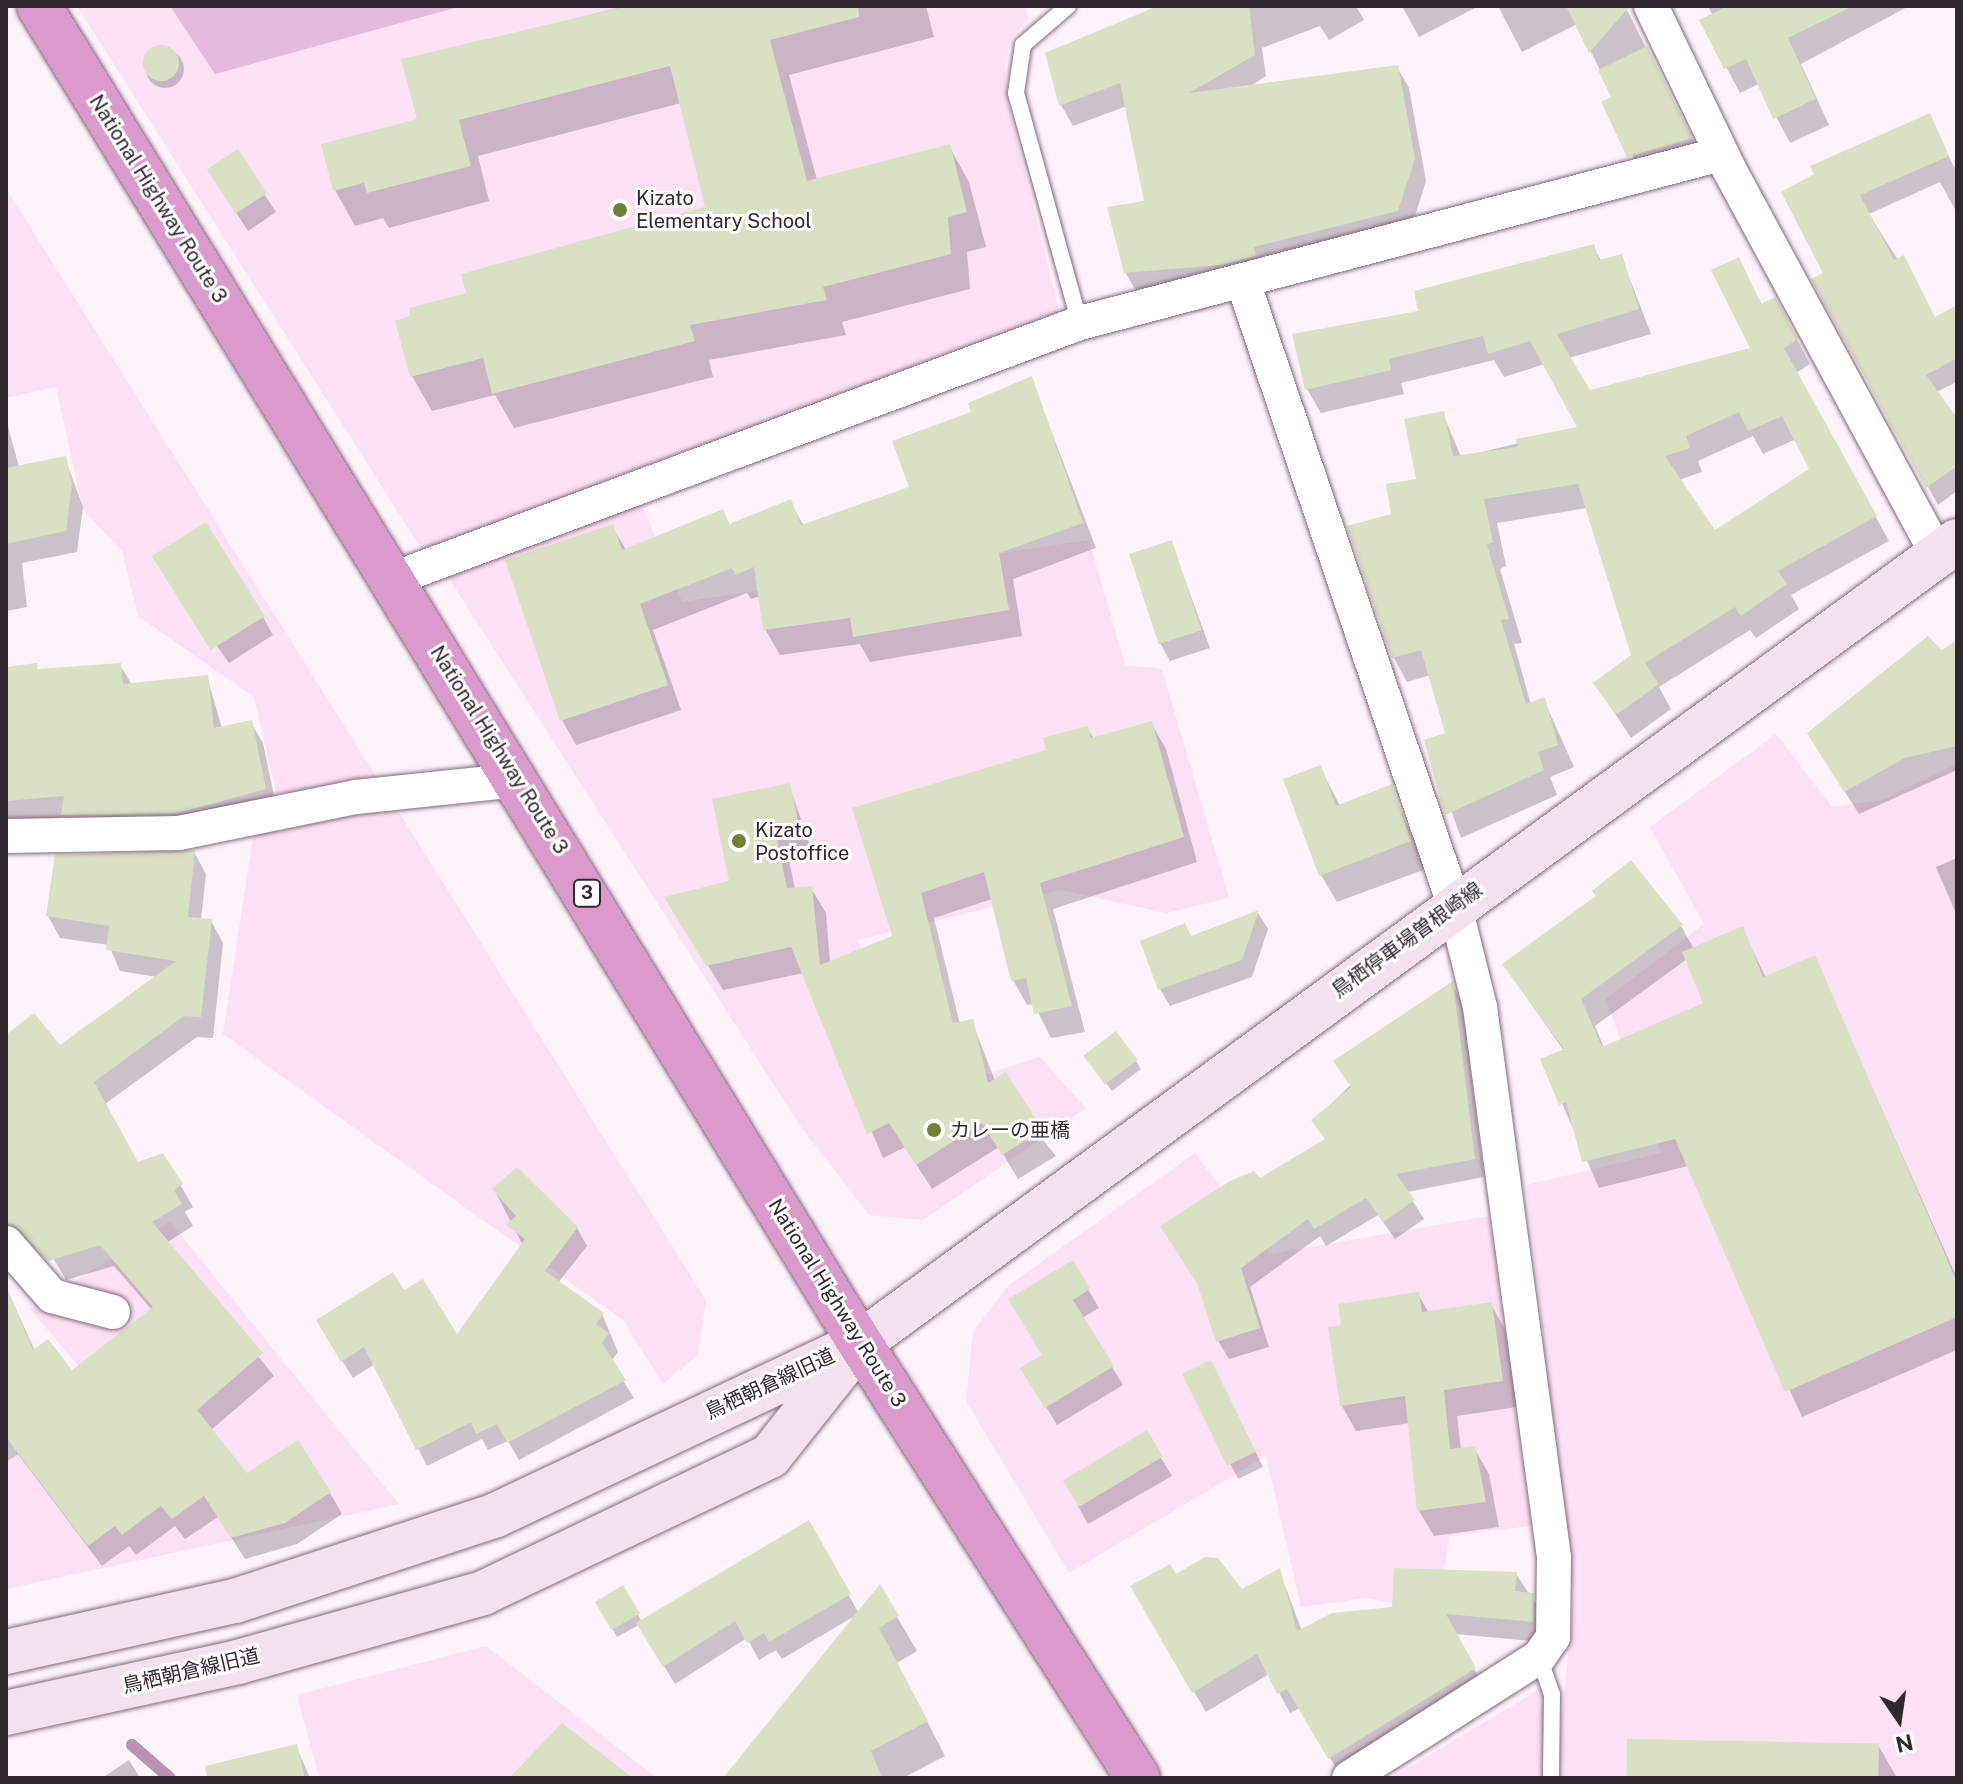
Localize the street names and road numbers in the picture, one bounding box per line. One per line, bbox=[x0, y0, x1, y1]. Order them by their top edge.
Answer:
street label: National Highway Route 3 bbox=[84, 90, 232, 308]
street label: National Highway Route 3 bbox=[425, 641, 573, 859]
street label: 鳥栖停車場曽根崎線 bbox=[1327, 877, 1487, 1003]
road number: 3 bbox=[573, 879, 601, 907]
street label: National Highway Route 3 bbox=[763, 1194, 911, 1412]
street label: 鳥栖朝倉線旧道 bbox=[701, 1344, 839, 1424]
street label: 鳥栖朝倉線旧道 bbox=[120, 1644, 262, 1698]

